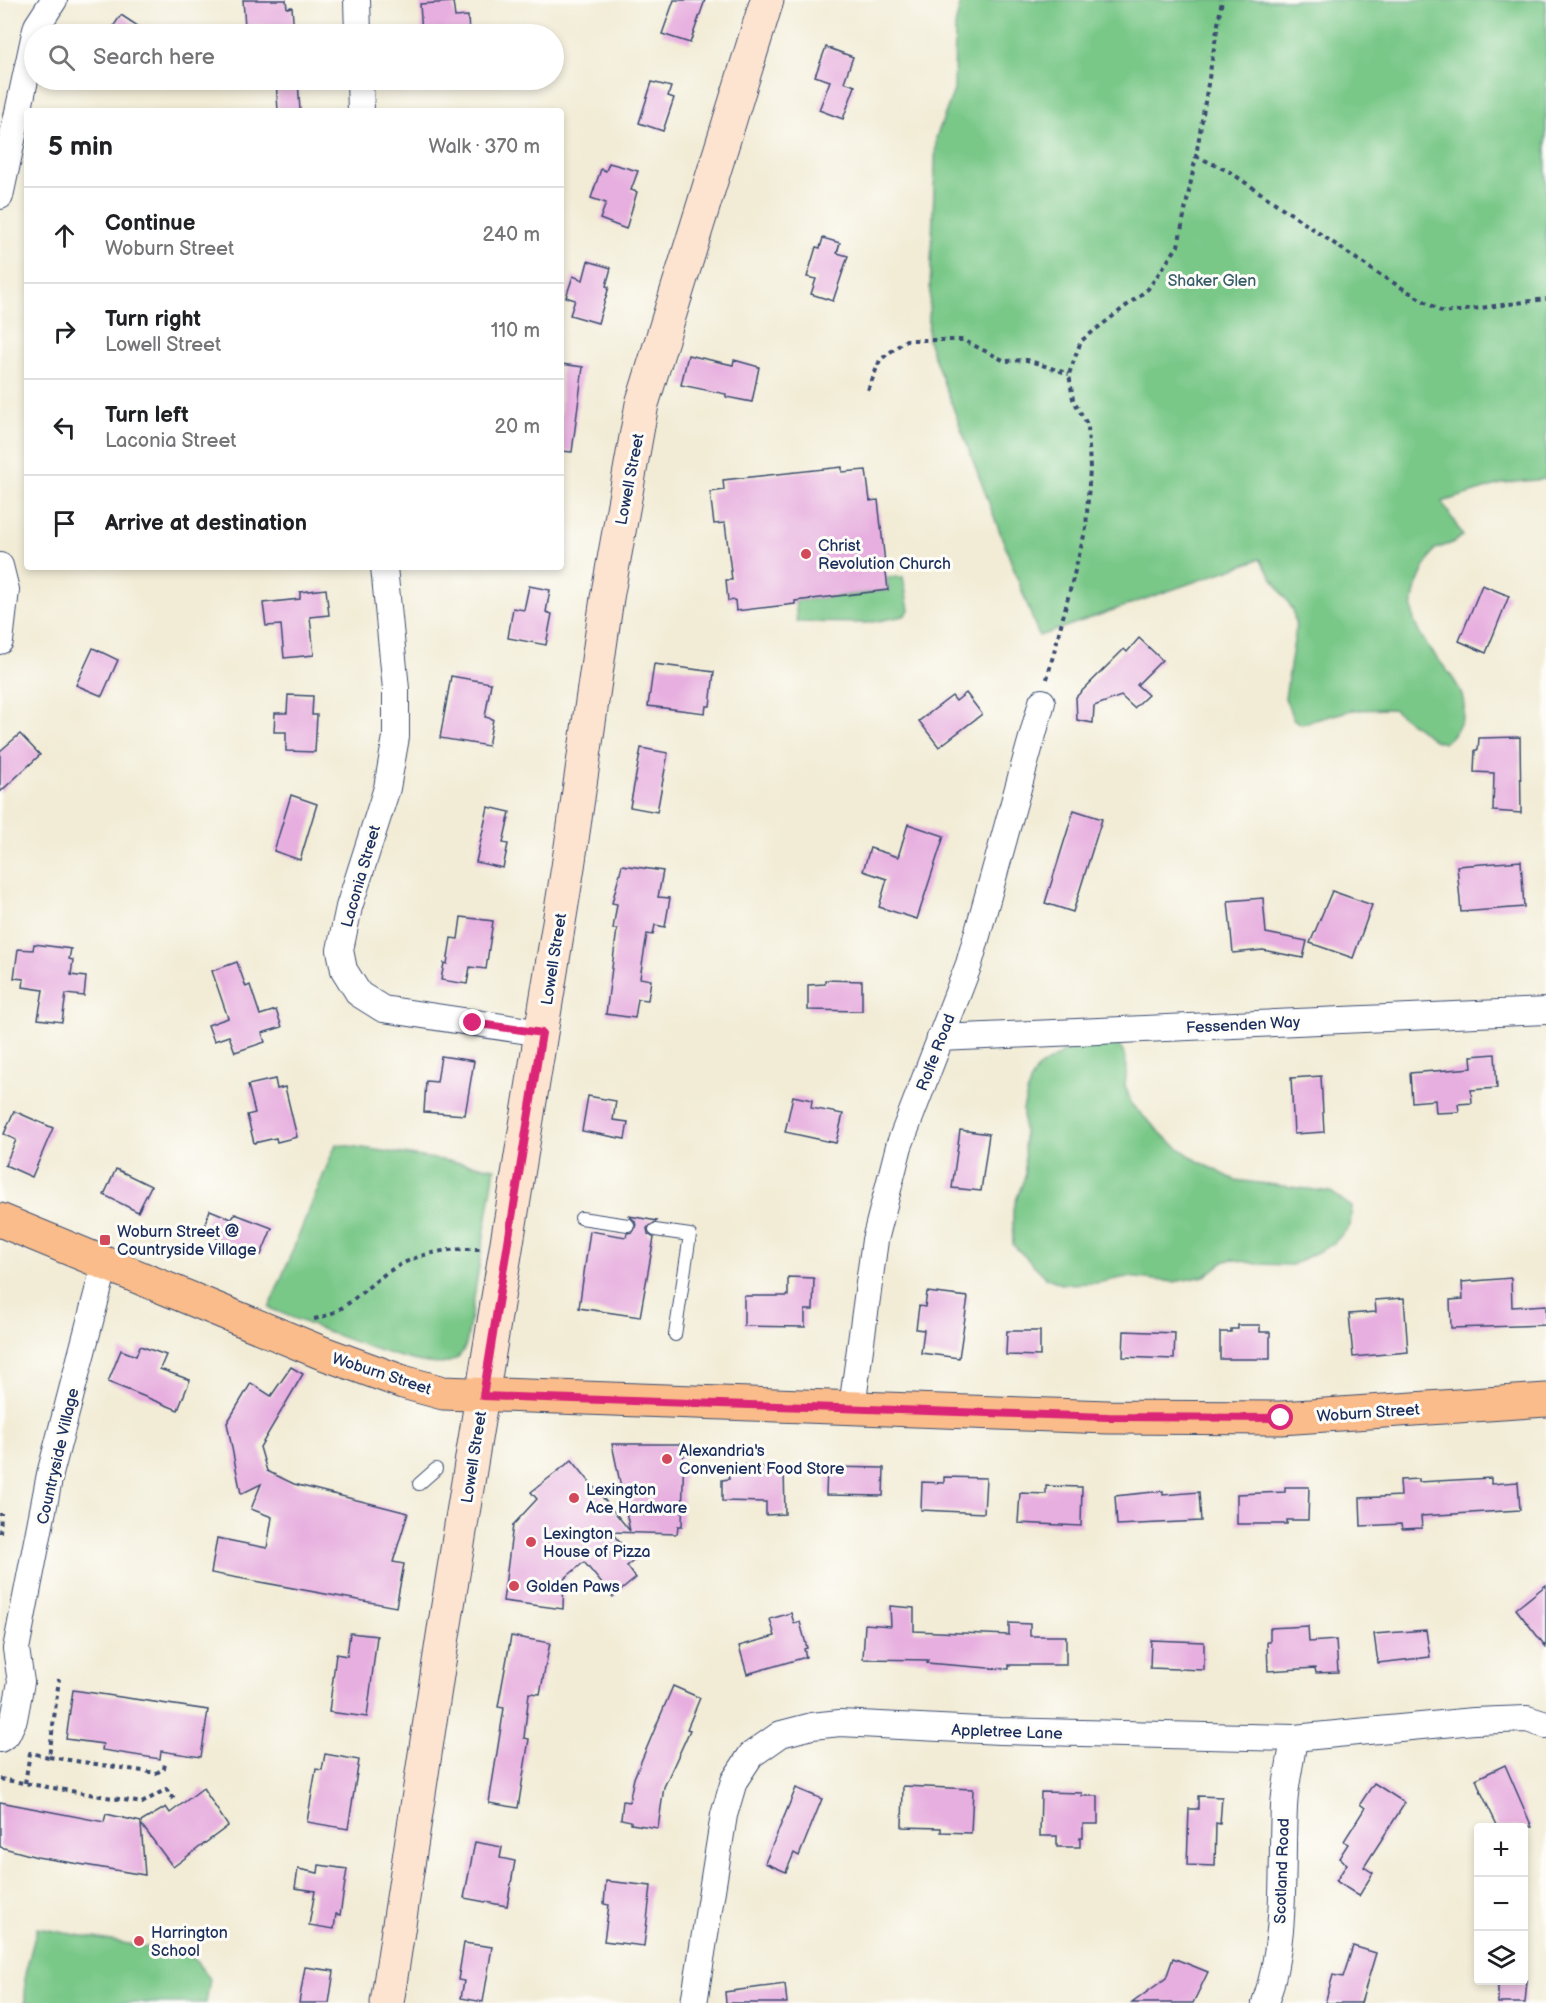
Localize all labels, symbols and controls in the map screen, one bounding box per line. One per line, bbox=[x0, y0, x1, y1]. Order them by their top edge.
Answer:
search box bbox=[24, 24, 564, 90]
icon: search bbox=[45, 41, 78, 74]
text: Search here bbox=[93, 44, 215, 71]
text: 5 min bbox=[48, 132, 113, 163]
text: Walk · 370 m bbox=[428, 135, 540, 159]
text: Continue bbox=[105, 210, 195, 237]
icon: ahead bbox=[48, 219, 81, 252]
text: 240 m bbox=[483, 223, 540, 247]
text: Woburn Street bbox=[105, 237, 234, 261]
park label: Shaker Glen bbox=[1168, 272, 1256, 291]
text: Turn right bbox=[105, 306, 201, 333]
icon: right bbox=[48, 315, 81, 348]
text: 110 m bbox=[491, 319, 540, 343]
text: Lowell Street bbox=[105, 333, 221, 357]
text: Turn left bbox=[105, 402, 189, 429]
icon: left bbox=[48, 411, 81, 444]
text: 20 m bbox=[495, 415, 540, 439]
text: Laconia Street bbox=[105, 429, 236, 453]
street label: Lowell Street bbox=[612, 432, 649, 527]
icon: arrive bbox=[48, 507, 81, 540]
text: Arrive at destination bbox=[105, 510, 307, 537]
place label: Christ Revolution Church bbox=[818, 537, 951, 574]
marker: Christ Revolution Church bbox=[799, 547, 813, 561]
street label: Laconia Street bbox=[338, 823, 385, 930]
street label: Lowell Street bbox=[538, 912, 571, 1007]
route end bbox=[459, 1009, 485, 1035]
street label: Rolfe Road bbox=[913, 1011, 960, 1094]
street label: Fessenden Way bbox=[1186, 1013, 1301, 1038]
place label: Woburn Street @ Countryside Village bbox=[117, 1223, 257, 1260]
marker: Woburn Street @ Countryside Village bbox=[98, 1233, 112, 1247]
street label: Woburn Street bbox=[329, 1349, 434, 1399]
street label: Countryside Village bbox=[34, 1386, 84, 1526]
street label: Woburn Street bbox=[1316, 1400, 1420, 1427]
route start bbox=[1267, 1404, 1293, 1430]
street label: Lowell Street bbox=[458, 1410, 491, 1505]
place label: Alexandria's Convenient Food Store bbox=[679, 1442, 845, 1479]
marker: Alexandria's Convenient Food Store bbox=[660, 1452, 674, 1466]
place label: Lexington Ace Hardware bbox=[586, 1481, 688, 1518]
marker: Lexington Ace Hardware bbox=[567, 1491, 581, 1505]
place label: Lexington House of Pizza bbox=[543, 1525, 651, 1562]
marker: Lexington House of Pizza bbox=[524, 1535, 538, 1549]
place label: Golden Paws bbox=[526, 1578, 620, 1597]
marker: Golden Paws bbox=[507, 1579, 521, 1593]
street label: Appletree Lane bbox=[951, 1721, 1063, 1744]
street label: Scotland Road bbox=[1271, 1818, 1294, 1924]
map controls bbox=[1474, 1823, 1528, 1985]
button: + bbox=[1474, 1823, 1528, 1877]
button: − bbox=[1474, 1877, 1528, 1931]
place label: Harrington School bbox=[151, 1924, 228, 1961]
button: layers bbox=[1474, 1931, 1528, 1985]
marker: Harrington School bbox=[132, 1934, 146, 1948]

